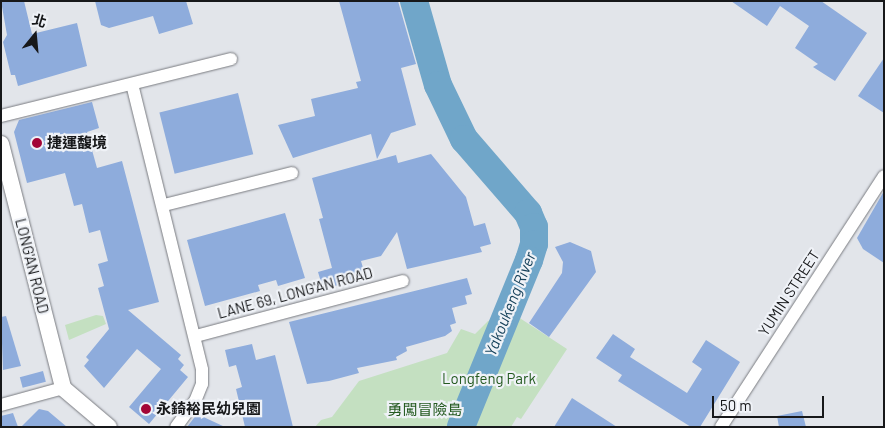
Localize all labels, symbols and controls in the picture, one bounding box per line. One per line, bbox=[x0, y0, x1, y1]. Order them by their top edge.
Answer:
north arrow bbox=[10, 10, 60, 60]
text: 北 bbox=[30, 10, 49, 30]
place label: 捷運馥境 bbox=[47, 134, 107, 152]
marker: 捷運馥境 bbox=[31, 137, 43, 149]
street label: LONG'AN ROAD bbox=[11, 217, 53, 315]
street label: YUMIN STREET bbox=[755, 247, 823, 339]
water label: Yakoukeng River bbox=[480, 249, 540, 359]
street label: LANE 69, LONG'AN ROAD bbox=[215, 264, 375, 322]
park label: Longfeng Park bbox=[442, 370, 536, 388]
scale bar bbox=[715, 386, 828, 418]
text: 50 m bbox=[720, 396, 752, 414]
place label: 永錡裕民幼兒園 bbox=[156, 400, 261, 418]
park label: 勇闖冒險島 bbox=[388, 401, 462, 419]
marker: 永錡裕民幼兒園 bbox=[140, 403, 152, 415]

